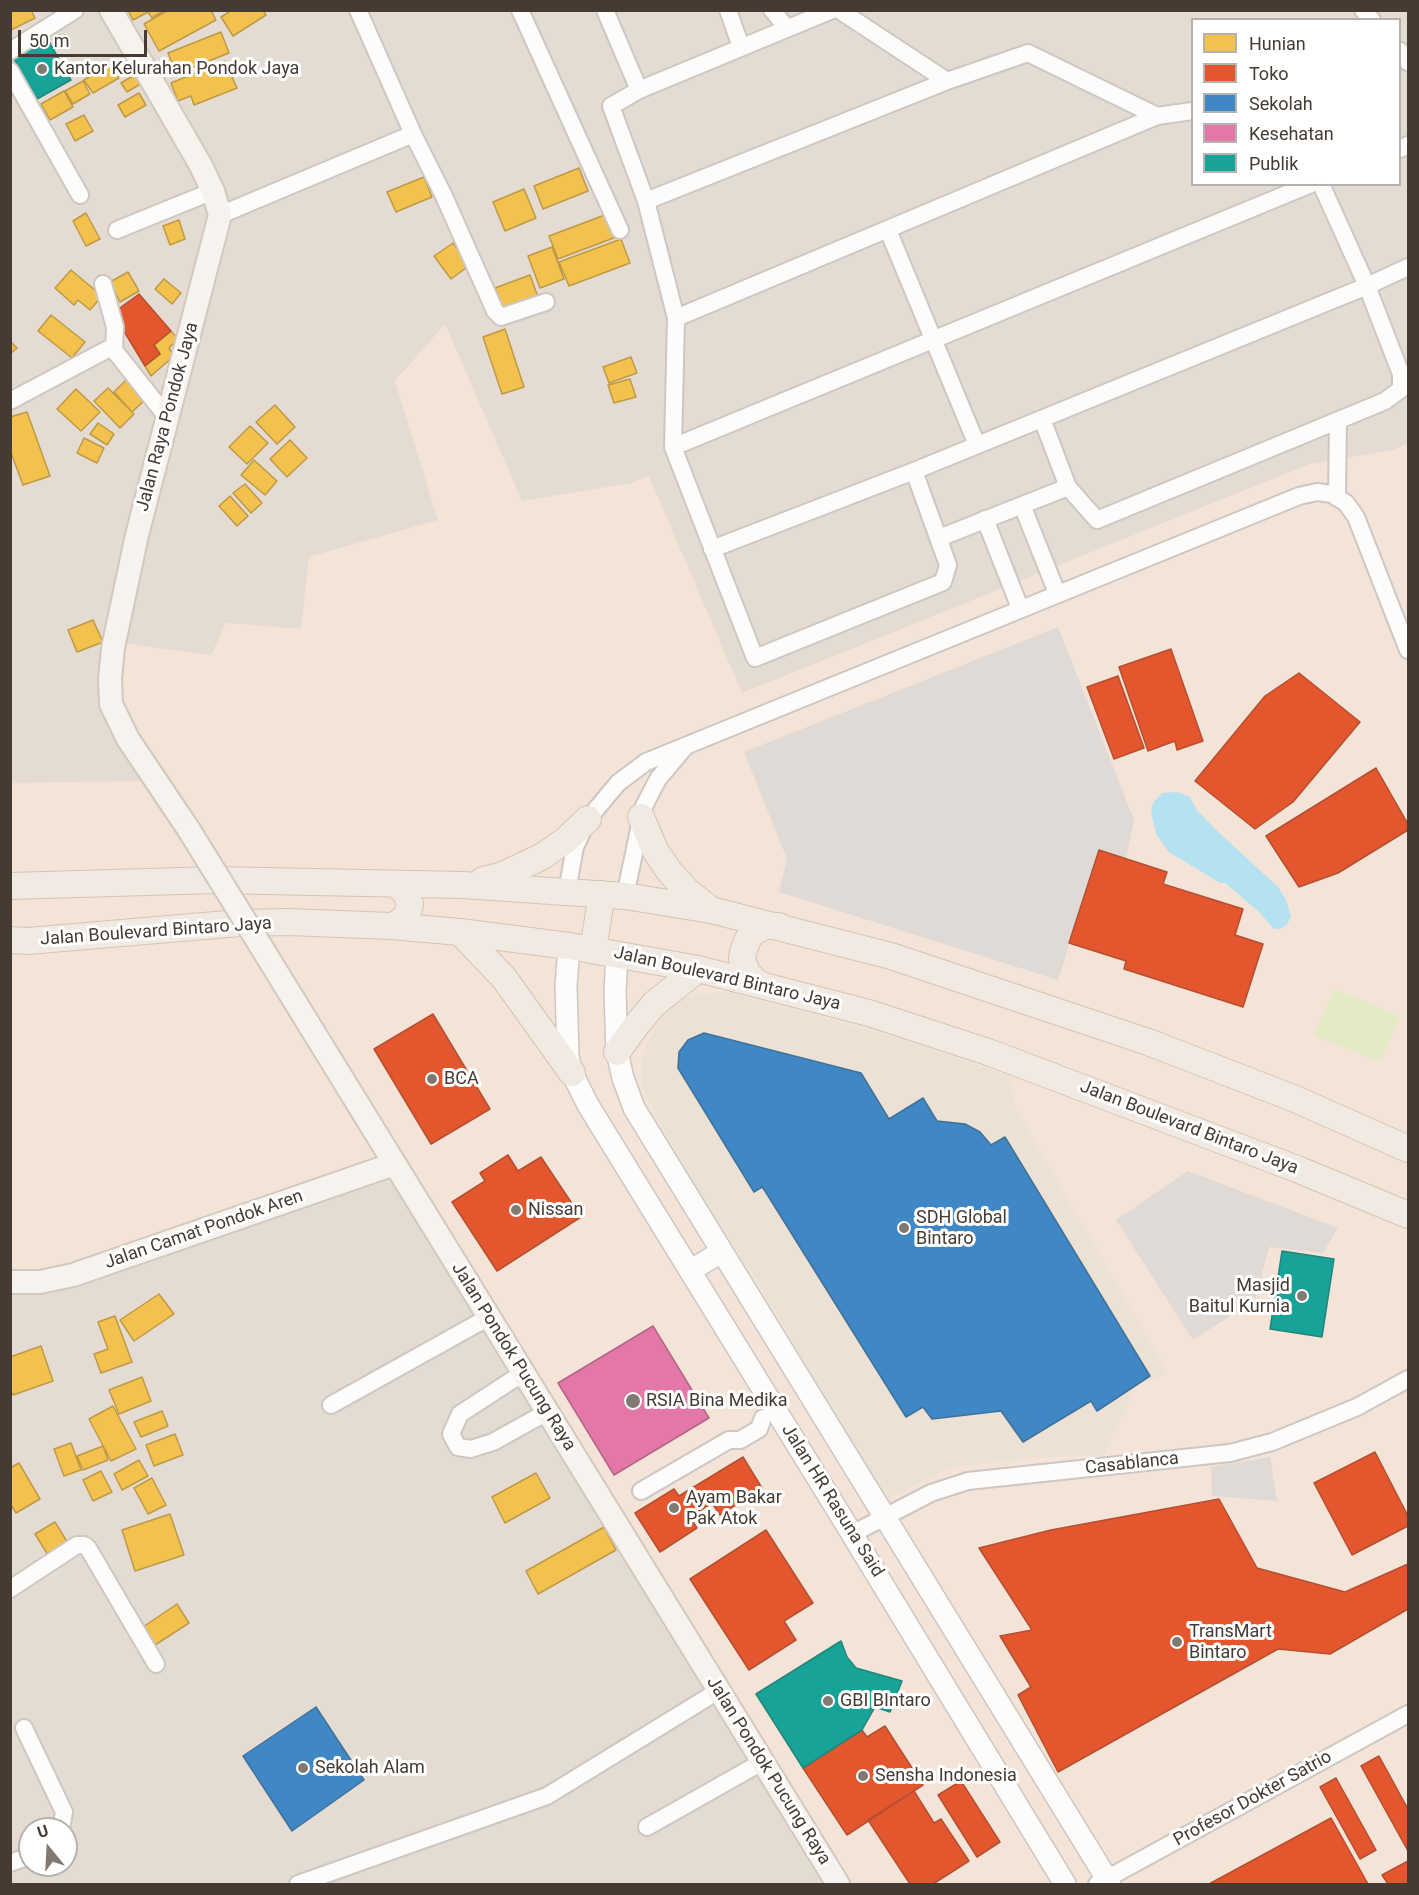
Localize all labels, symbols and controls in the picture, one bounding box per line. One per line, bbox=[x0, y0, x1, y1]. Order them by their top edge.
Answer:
scale bar bbox=[21, 18, 150, 56]
legend bbox=[1191, 18, 1401, 186]
text: 50 m bbox=[29, 30, 69, 51]
text: Hunian bbox=[1249, 33, 1306, 54]
place label: Kantor Kelurahan Pondok Jaya bbox=[54, 58, 299, 80]
marker: Kantor Kelurahan Pondok Jaya bbox=[35, 62, 49, 76]
text: Toko bbox=[1249, 63, 1289, 84]
text: Sekolah bbox=[1249, 93, 1313, 114]
text: Kesehatan bbox=[1249, 123, 1334, 144]
text: Publik bbox=[1249, 153, 1298, 174]
street label: Jalan Raya Pondok Jaya bbox=[132, 320, 204, 514]
street label: Jalan Boulevard Bintaro Jaya bbox=[39, 913, 273, 951]
street label: Jalan Boulevard Bintaro Jaya bbox=[612, 942, 842, 1016]
place label: BCA bbox=[444, 1068, 479, 1090]
marker: BCA bbox=[425, 1072, 439, 1086]
street label: Jalan Boulevard Bintaro Jaya bbox=[1077, 1076, 1301, 1180]
street label: Jalan Camat Pondok Aren bbox=[102, 1186, 306, 1274]
place label: Nissan bbox=[528, 1199, 584, 1221]
marker: Nissan bbox=[509, 1203, 523, 1217]
place label: SDH Global Bintaro bbox=[916, 1207, 1007, 1250]
marker: SDH Global Bintaro bbox=[897, 1221, 911, 1235]
street label: Jalan Pondok Pucung Raya bbox=[446, 1259, 580, 1455]
place label: Masjid Baitul Kurnia bbox=[1189, 1275, 1290, 1318]
marker: Masjid Baitul Kurnia bbox=[1295, 1289, 1309, 1303]
place label: RSIA Bina Medika bbox=[646, 1390, 788, 1412]
marker: RSIA Bina Medika bbox=[624, 1392, 642, 1410]
street label: Jalan HR Rasuna Said bbox=[776, 1421, 888, 1581]
street label: Casablanca bbox=[1084, 1448, 1180, 1480]
place label: Ayam Bakar Pak Atok bbox=[686, 1487, 782, 1530]
marker: Ayam Bakar Pak Atok bbox=[667, 1501, 681, 1515]
place label: TransMart Bintaro bbox=[1189, 1621, 1272, 1664]
marker: TransMart Bintaro bbox=[1170, 1635, 1184, 1649]
street label: Jalan Pondok Pucung Raya bbox=[701, 1673, 835, 1869]
place label: GBI BIntaro bbox=[840, 1690, 931, 1712]
marker: GBI BIntaro bbox=[821, 1694, 835, 1708]
street label: Profesor Dokter Satrio bbox=[1170, 1747, 1336, 1851]
place label: Sekolah Alam bbox=[315, 1757, 425, 1779]
marker: Sekolah Alam bbox=[296, 1761, 310, 1775]
place label: Sensha Indonesia bbox=[875, 1765, 1017, 1787]
marker: Sensha Indonesia bbox=[856, 1769, 870, 1783]
north arrow bbox=[18, 1817, 78, 1877]
text: U bbox=[35, 1821, 51, 1842]

